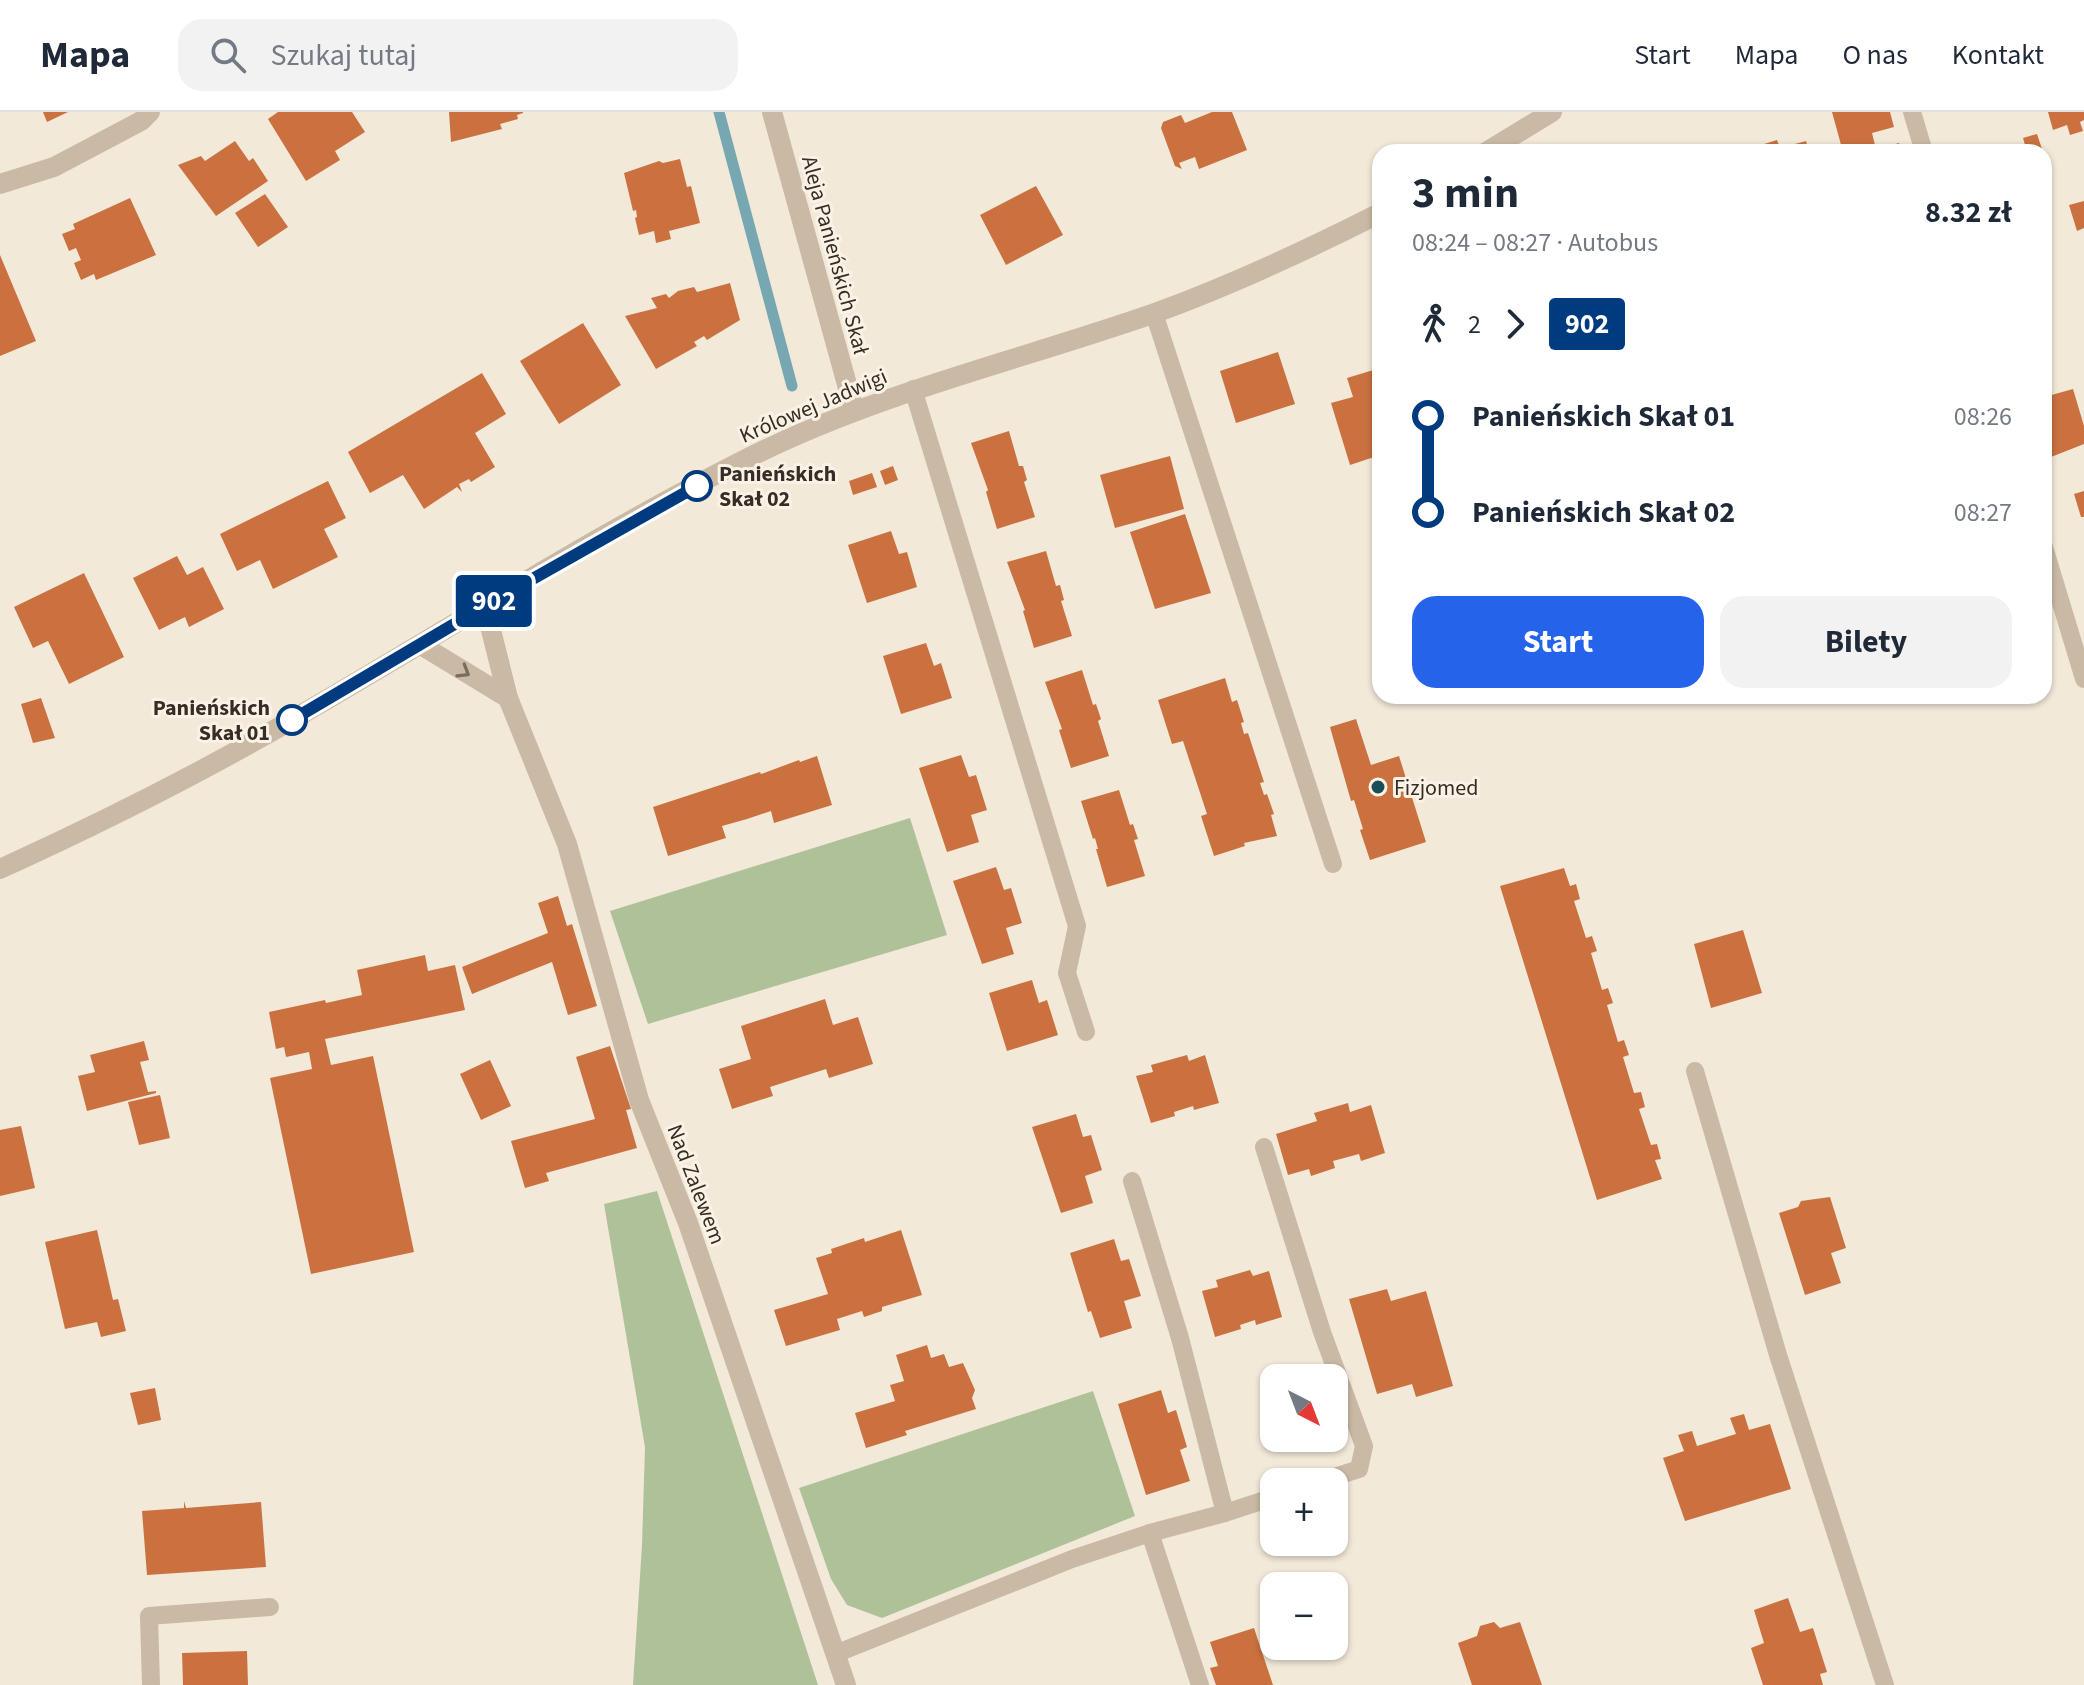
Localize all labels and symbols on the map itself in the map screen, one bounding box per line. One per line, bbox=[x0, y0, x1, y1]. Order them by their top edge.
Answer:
street label: Aleja Panieńskich Skał bbox=[793, 152, 877, 359]
street label: Królowej Jadwigi bbox=[735, 360, 892, 451]
place label: Panieńskich Skał 02 bbox=[719, 458, 836, 515]
marker: Panieńskich Skał 02 bbox=[682, 471, 712, 501]
line badge: 902 bbox=[448, 575, 540, 627]
one-way arrow bbox=[455, 662, 470, 678]
place label: Panieńskich Skał 01 bbox=[153, 692, 270, 749]
marker: Panieńskich Skał 01 bbox=[277, 705, 307, 735]
place label: Fizjomed bbox=[1394, 772, 1478, 804]
marker: Fizjomed bbox=[1369, 778, 1387, 796]
street label: Nad Zalewem bbox=[659, 1120, 734, 1249]
north arrow bbox=[1260, 1364, 1348, 1452]

